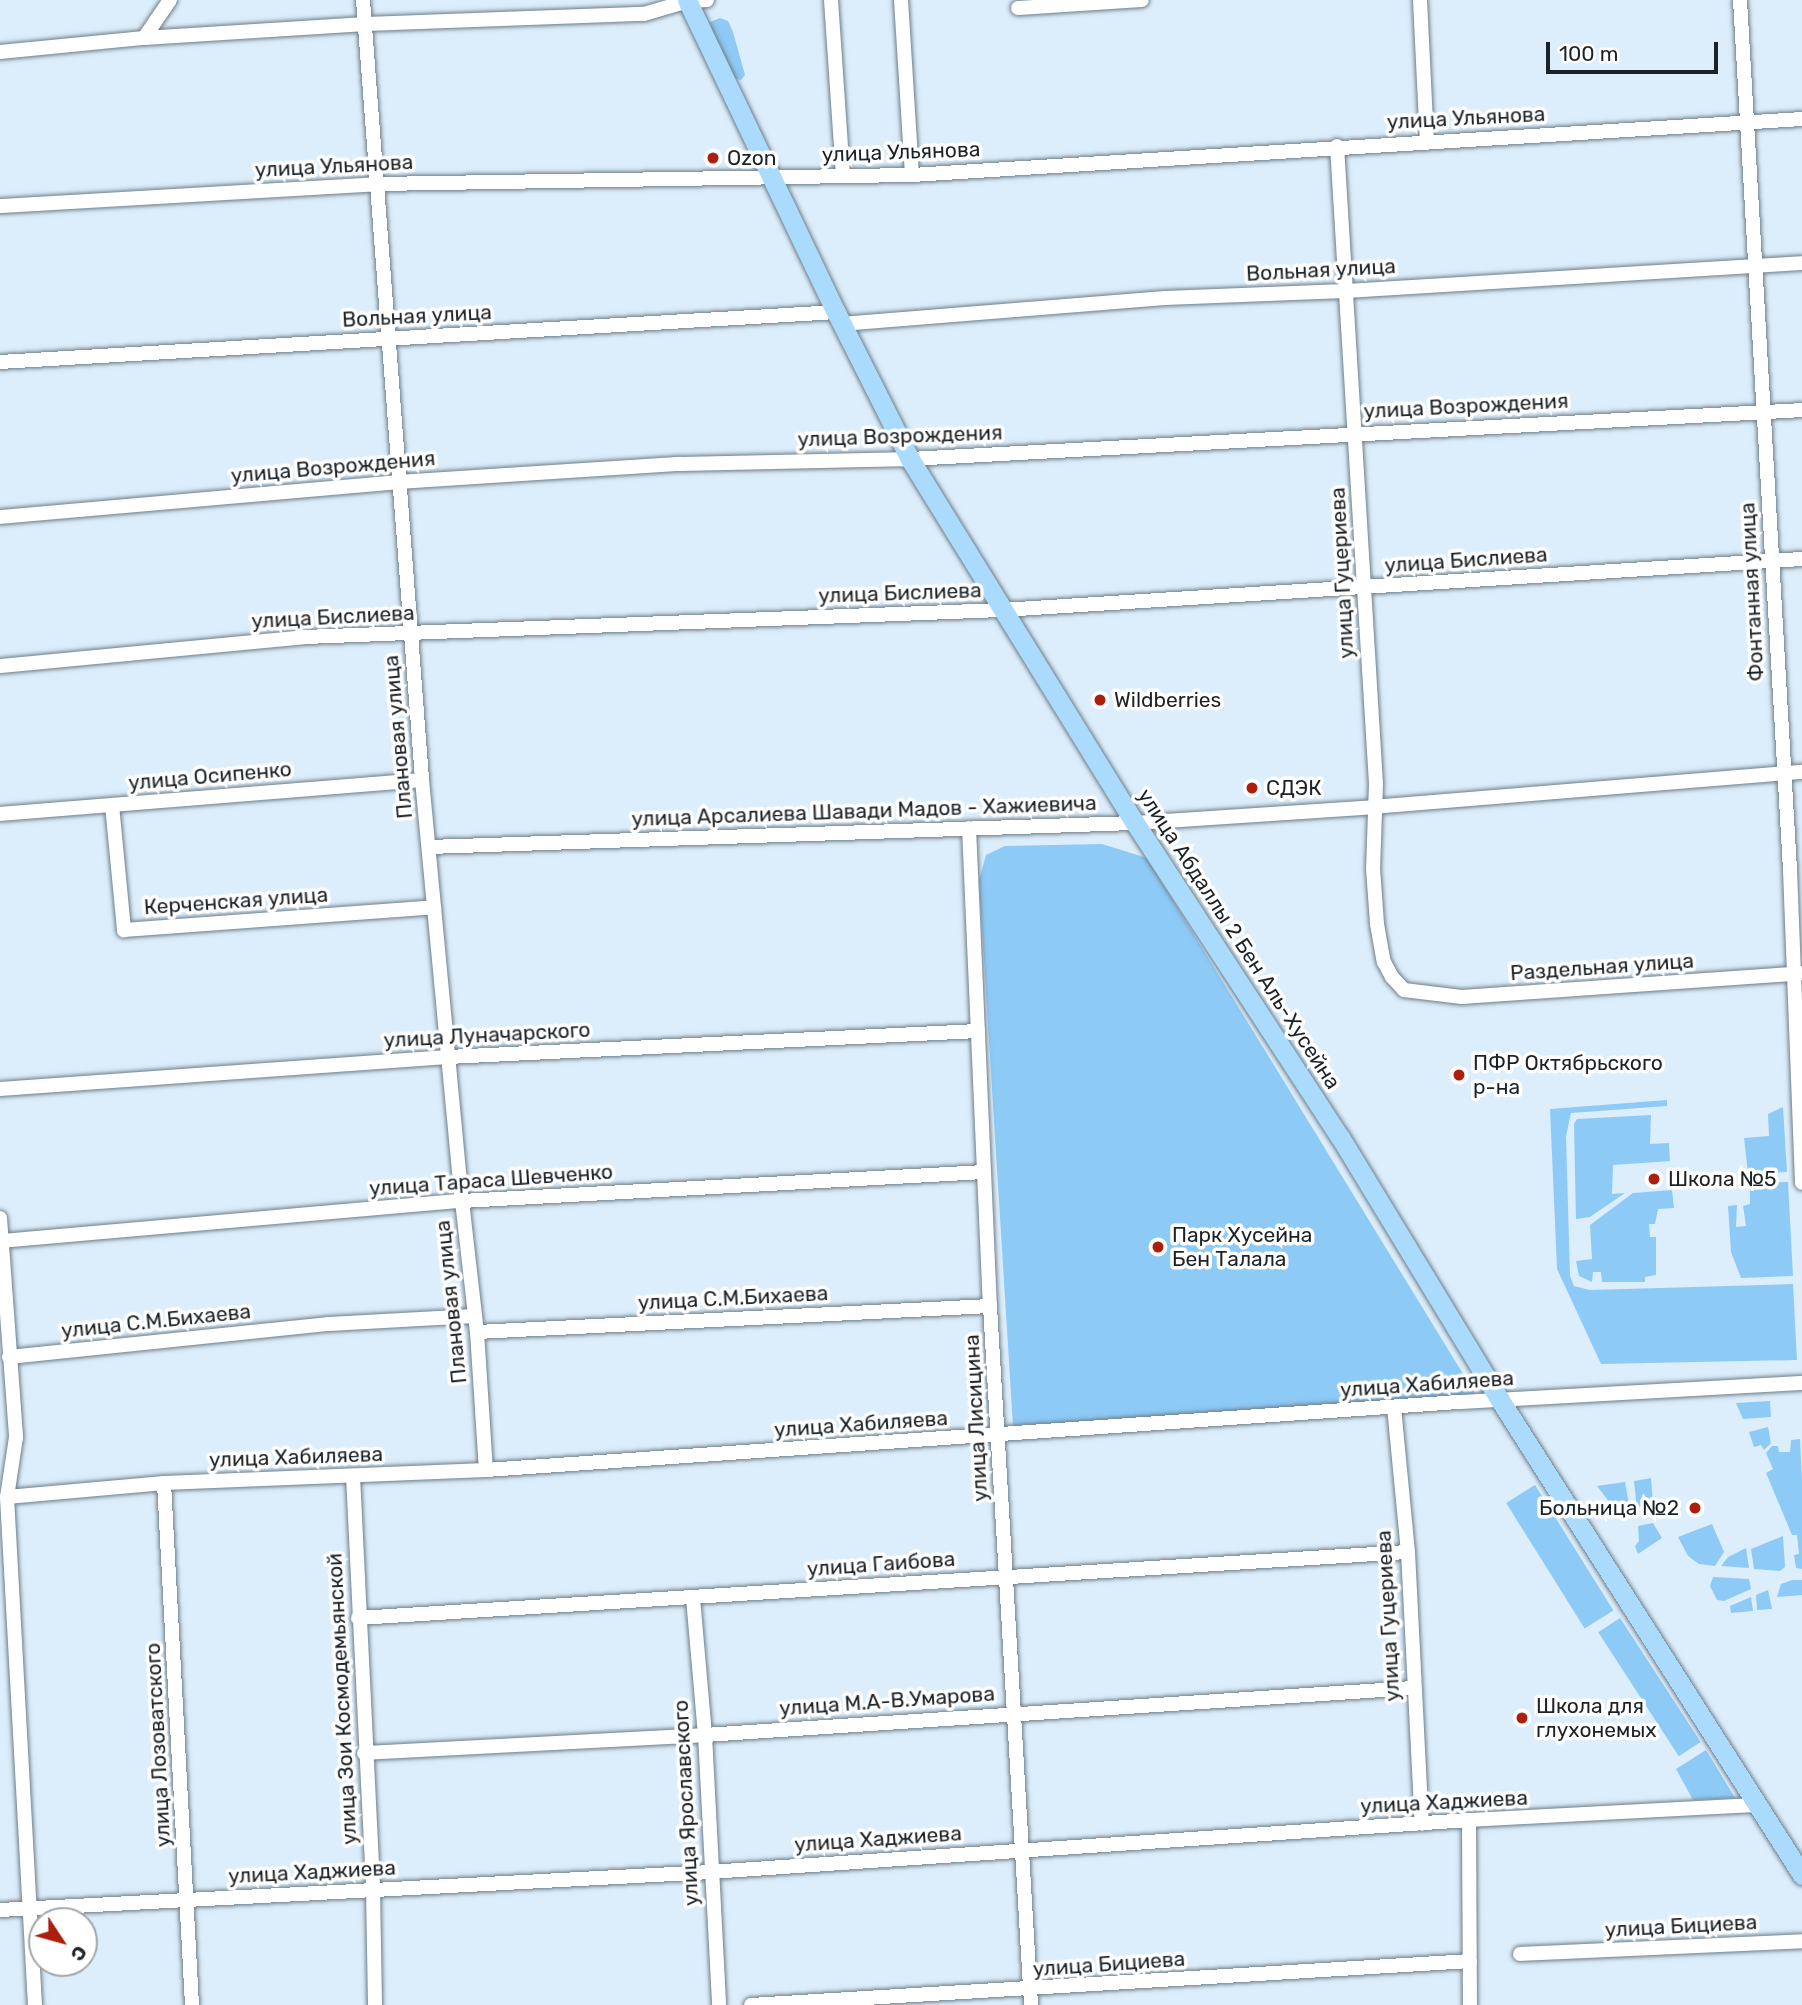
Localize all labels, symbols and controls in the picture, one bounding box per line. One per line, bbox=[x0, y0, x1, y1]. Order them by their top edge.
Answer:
scale bar bbox=[1550, 28, 1722, 72]
text: 100 m bbox=[1559, 41, 1618, 66]
street label: улица Ульянова bbox=[1386, 101, 1546, 135]
street label: улица Ульянова bbox=[821, 137, 981, 167]
place label: Ozon bbox=[727, 145, 777, 171]
street label: улица Ульянова bbox=[254, 149, 414, 183]
marker: Ozon bbox=[705, 150, 721, 166]
street label: Вольная улица bbox=[1245, 253, 1397, 287]
street label: Вольная улица bbox=[341, 299, 493, 333]
street label: улица Возрождения bbox=[1363, 388, 1569, 424]
street label: улица Возрождения bbox=[797, 420, 1003, 452]
street label: улица Возрождения bbox=[230, 446, 436, 488]
street label: улица Гуцериева bbox=[1325, 487, 1359, 659]
street label: Фонтанная улица bbox=[1735, 502, 1769, 682]
street label: улица Бислиева bbox=[1384, 542, 1548, 578]
street label: улица Бислиева bbox=[818, 578, 982, 608]
street label: улица Бислиева bbox=[251, 600, 415, 634]
street label: Плановая улица bbox=[378, 654, 418, 820]
place label: Wildberries bbox=[1114, 687, 1221, 713]
marker: Wildberries bbox=[1092, 692, 1108, 708]
street label: улица Осипенко bbox=[127, 756, 293, 796]
place label: СДЭК bbox=[1266, 775, 1322, 801]
marker: СДЭК bbox=[1244, 780, 1260, 796]
street label: улица Абдаллы 2 Бен Аль-Хусейна bbox=[1132, 784, 1346, 1094]
street label: улица Арсалиева Шавади Мадов - Хажиевича bbox=[631, 790, 1097, 832]
street label: Керченская улица bbox=[143, 882, 329, 920]
street label: Раздельная улица bbox=[1509, 948, 1695, 986]
street label: улица Луначарского bbox=[383, 1017, 591, 1053]
place label: ПФР Октябрьского р-на bbox=[1473, 1050, 1663, 1100]
marker: ПФР Октябрьского р-на bbox=[1451, 1067, 1467, 1083]
street label: улица Тараса Шевченко bbox=[368, 1159, 614, 1201]
place label: Школа №5 bbox=[1668, 1166, 1776, 1192]
marker: Школа №5 bbox=[1646, 1171, 1662, 1187]
street label: Плановая улица bbox=[430, 1219, 472, 1385]
place label: Парк Хусейна Бен Талала bbox=[1172, 1222, 1312, 1272]
marker: Парк Хусейна Бен Талала bbox=[1150, 1239, 1166, 1255]
street label: улица С.М.Бихаева bbox=[637, 1280, 829, 1316]
street label: улица С.М.Бихаева bbox=[60, 1299, 252, 1343]
street label: улица Лисицина bbox=[959, 1334, 993, 1502]
street label: улица Хабиляева bbox=[1339, 1365, 1515, 1403]
street label: улица Хабиляева bbox=[773, 1405, 949, 1443]
street label: улица Хабиляева bbox=[209, 1441, 383, 1473]
place label: Больница №2 bbox=[1539, 1495, 1679, 1521]
marker: Больница №2 bbox=[1685, 1498, 1705, 1518]
street label: улица Гуцериева bbox=[1371, 1530, 1405, 1702]
street label: улица Гаибова bbox=[806, 1546, 956, 1582]
street label: улица Зои Космодемьянской bbox=[322, 1553, 362, 1845]
street label: улица Лозоватского bbox=[140, 1642, 176, 1848]
street label: улица М.А-В.Умарова bbox=[778, 1681, 996, 1721]
place label: Школа для глухонемых bbox=[1536, 1693, 1657, 1743]
street label: улица Ярославского bbox=[668, 1699, 704, 1907]
marker: Школа для глухонемых bbox=[1514, 1710, 1530, 1726]
street label: улица Хаджиева bbox=[1360, 1785, 1528, 1819]
street label: улица Хаджиева bbox=[793, 1821, 963, 1857]
street label: улица Хаджиева bbox=[228, 1855, 396, 1889]
north arrow bbox=[28, 1907, 98, 1977]
street label: улица Бициева bbox=[1604, 1909, 1758, 1943]
text: С bbox=[66, 1941, 92, 1966]
street label: улица Бициева bbox=[1032, 1946, 1186, 1982]

